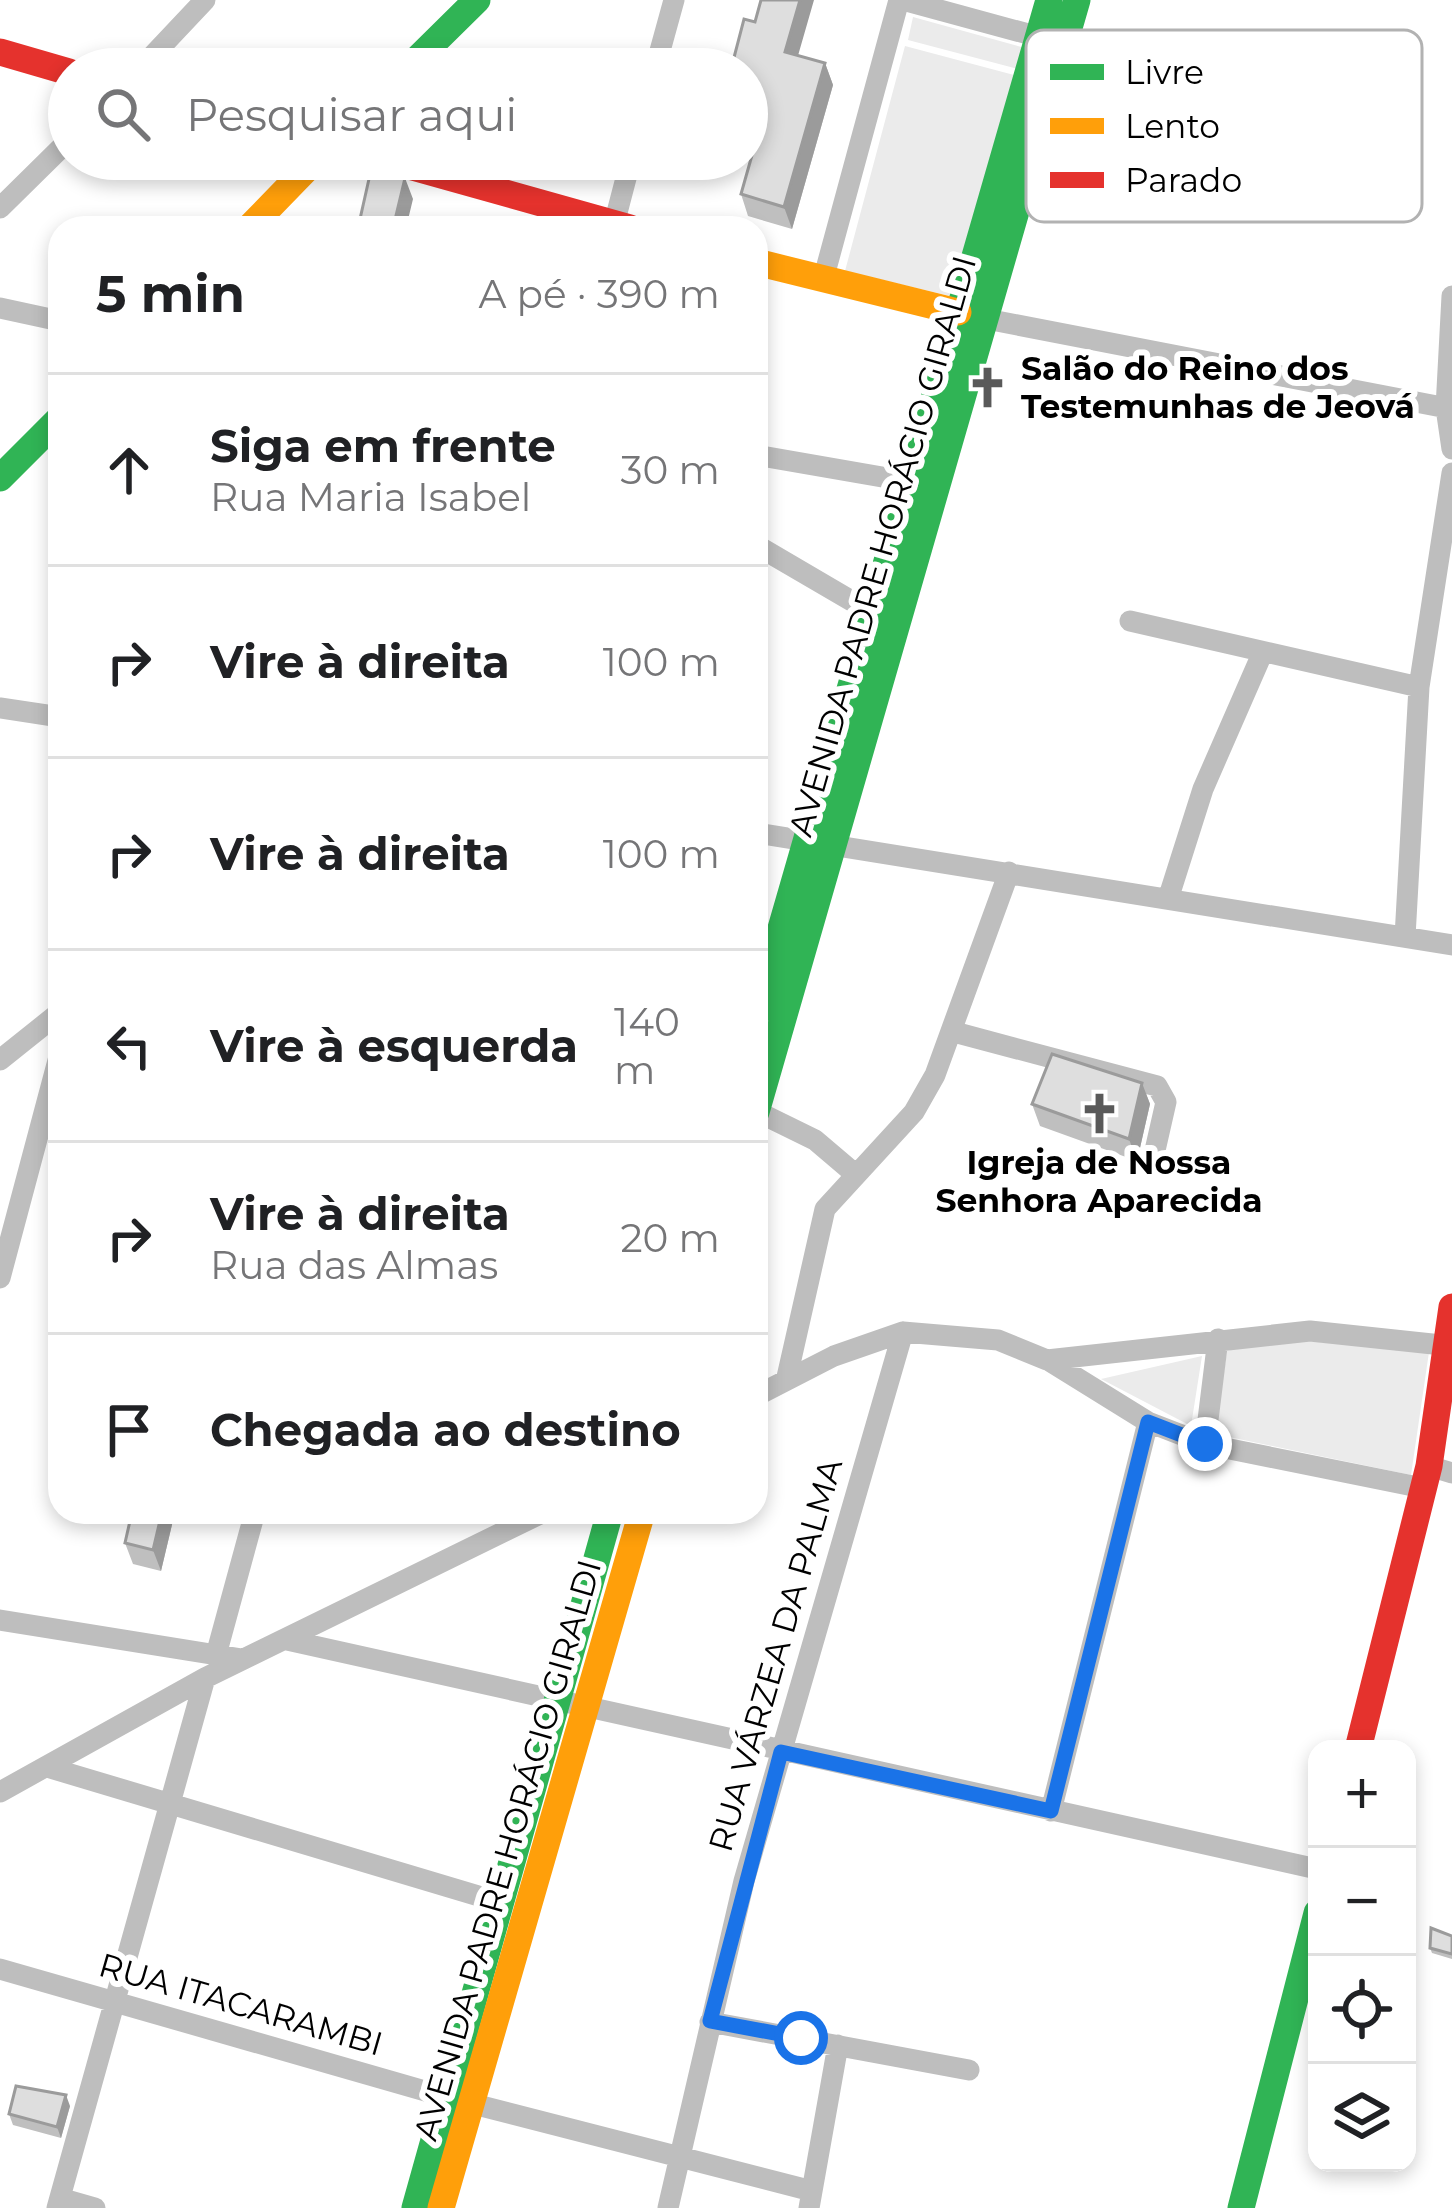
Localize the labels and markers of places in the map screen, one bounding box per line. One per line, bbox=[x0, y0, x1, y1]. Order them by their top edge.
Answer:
place label: Salão do Reino dos Testemunhas de Jeová bbox=[1021, 348, 1415, 426]
church icon: Salão do Reino dos Testemunhas de Jeová bbox=[964, 364, 1010, 410]
church icon: Igreja de Nossa Senhora Aparecida bbox=[1076, 1091, 1122, 1137]
place label: Igreja de Nossa Senhora Aparecida bbox=[935, 1142, 1263, 1220]

